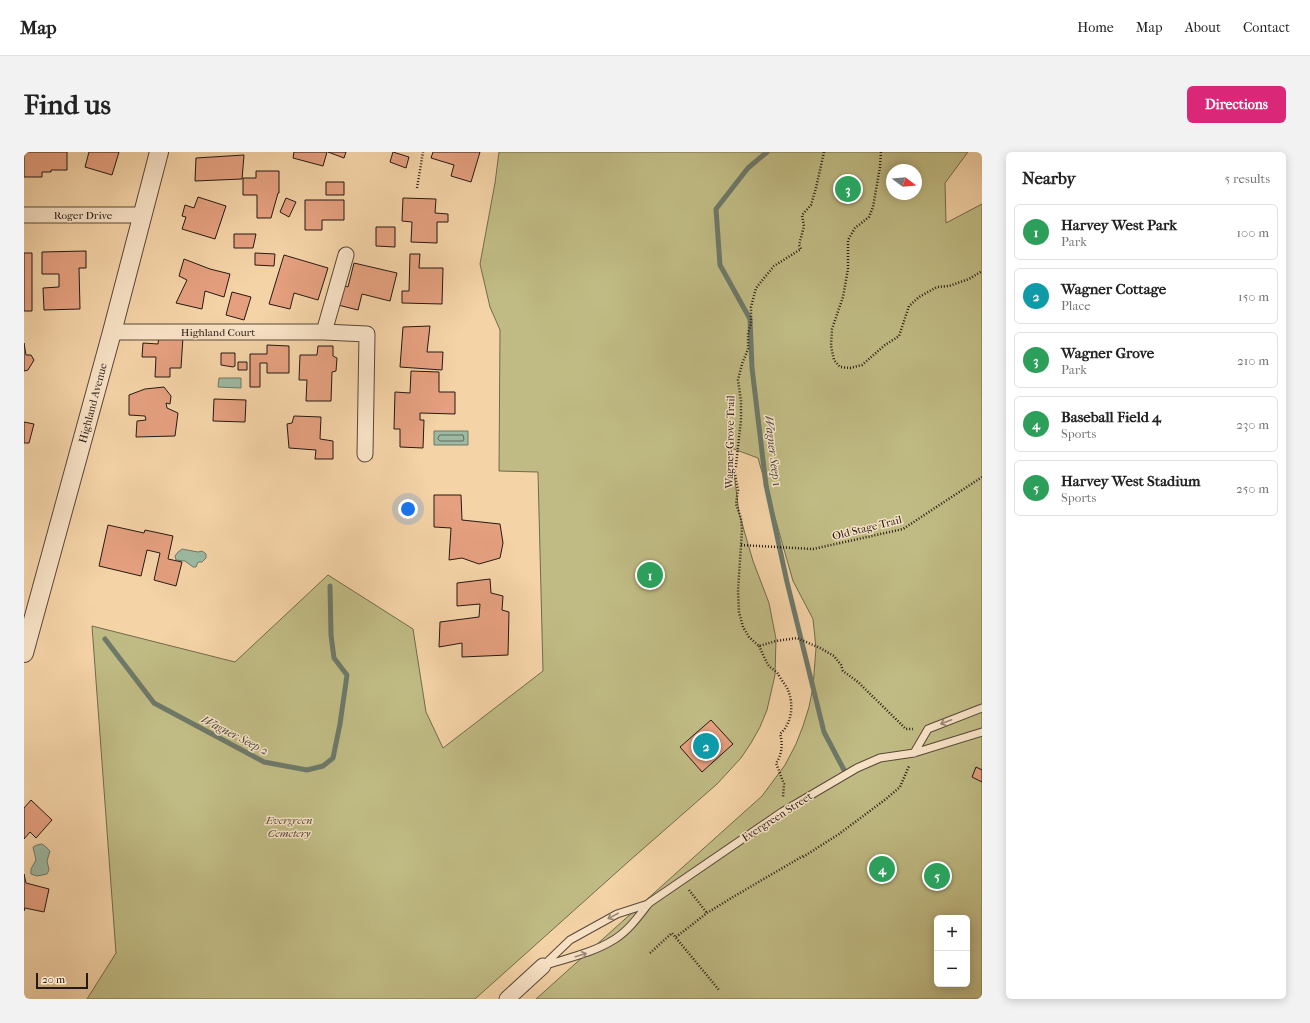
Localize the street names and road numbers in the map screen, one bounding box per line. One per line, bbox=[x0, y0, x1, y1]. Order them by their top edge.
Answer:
street label: Roger Drive bbox=[54, 209, 113, 222]
street label: Highland Court bbox=[181, 326, 255, 339]
street label: Highland Avenue bbox=[76, 361, 110, 444]
street label: Wagner Grove Trail bbox=[723, 395, 737, 490]
street label: Old Stage Trail bbox=[831, 513, 903, 543]
street label: Evergreen Street bbox=[739, 789, 815, 845]

